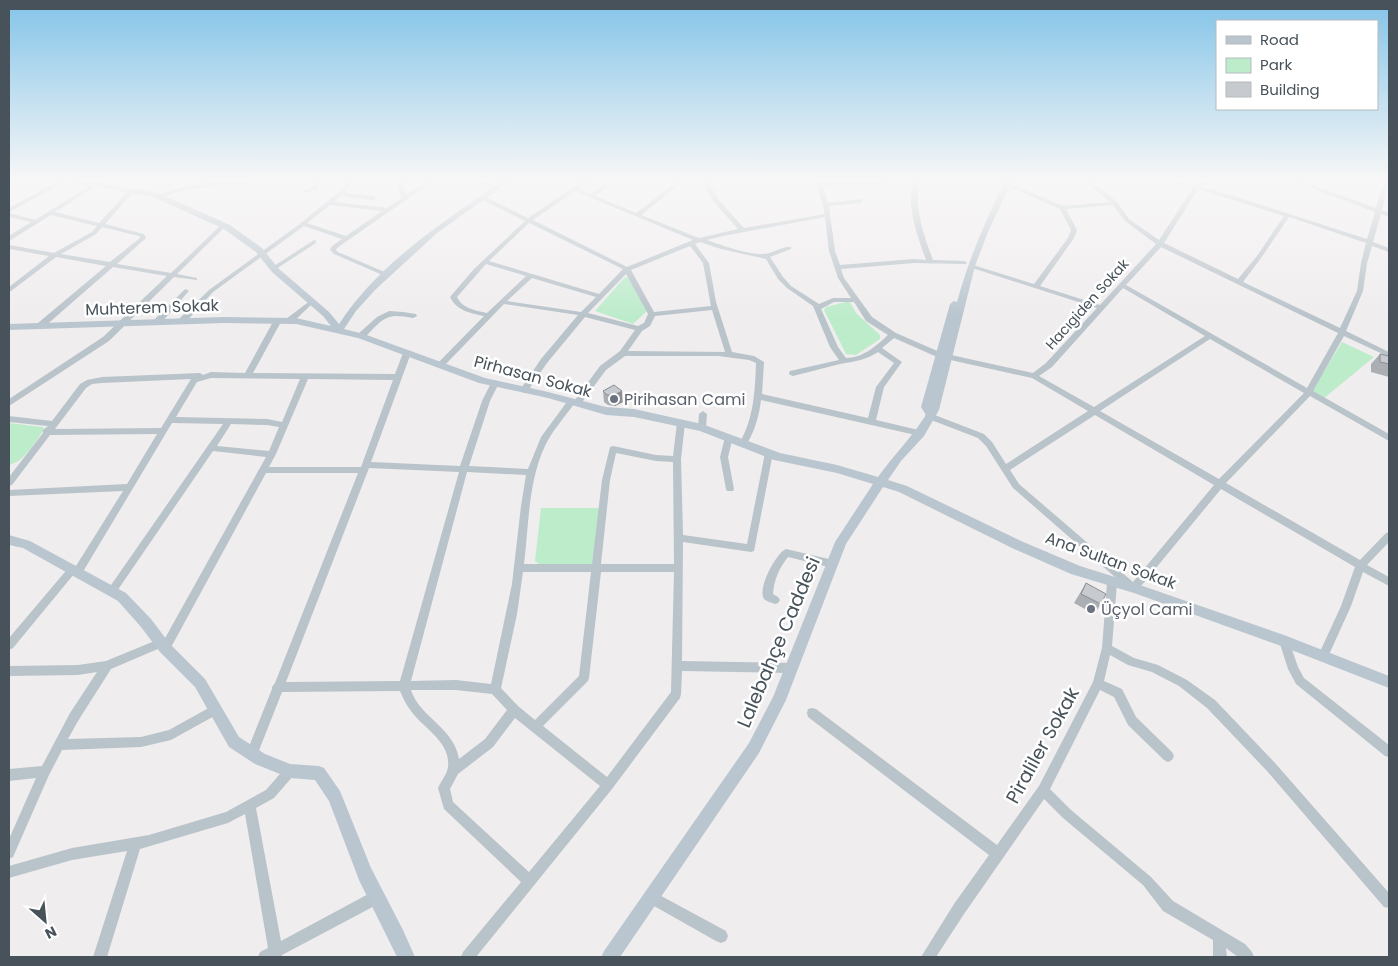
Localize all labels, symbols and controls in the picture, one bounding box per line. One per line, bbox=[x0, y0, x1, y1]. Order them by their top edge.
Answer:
legend bbox=[1216, 20, 1378, 110]
text: Road bbox=[1260, 29, 1299, 50]
text: Park bbox=[1260, 54, 1292, 75]
text: Building bbox=[1260, 79, 1320, 100]
street label: Hacıgiden Sokak bbox=[1041, 254, 1134, 354]
street label: Muhterem Sokak bbox=[85, 294, 220, 321]
street label: Pirhasan Sokak bbox=[472, 350, 595, 403]
place label: Pirihasan Cami bbox=[624, 388, 745, 411]
marker: Pirihasan Cami bbox=[608, 393, 620, 405]
street label: Ana Sultan Sokak bbox=[1042, 526, 1180, 595]
street label: Lalebahçe Caddesi bbox=[730, 553, 827, 732]
place label: Üçyol Cami bbox=[1101, 598, 1193, 621]
marker: Üçyol Cami bbox=[1085, 603, 1097, 615]
street label: Piraliler Sokak bbox=[999, 682, 1086, 808]
north arrow bbox=[20, 896, 70, 946]
text: N bbox=[42, 921, 60, 944]

